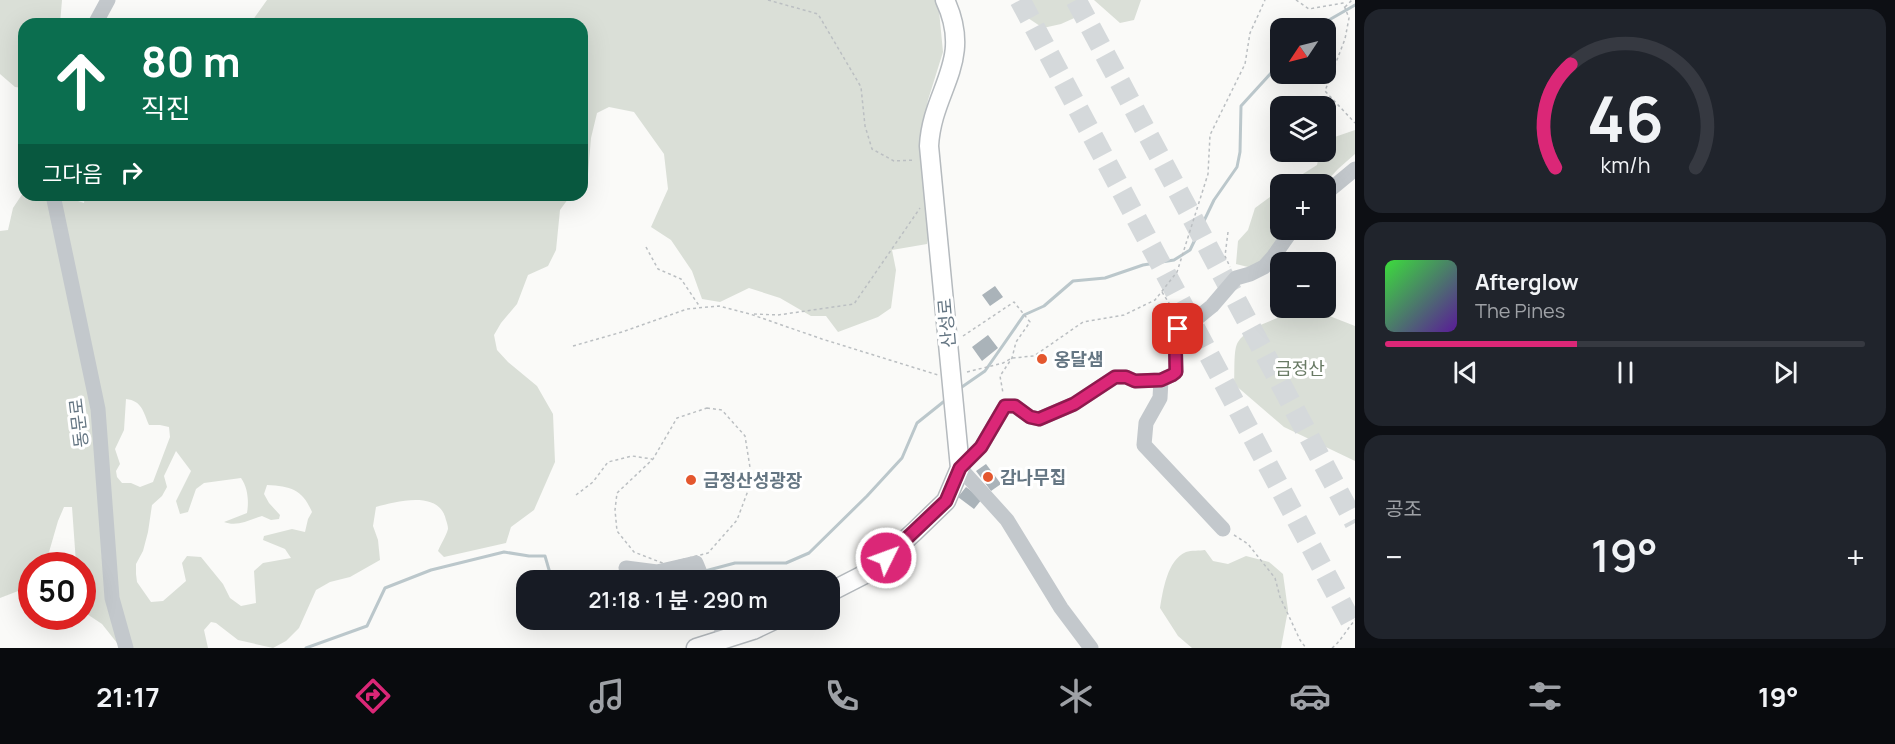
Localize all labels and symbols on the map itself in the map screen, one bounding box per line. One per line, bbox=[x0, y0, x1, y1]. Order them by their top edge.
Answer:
north arrow bbox=[1270, 18, 1336, 84]
street label: 산성로 bbox=[932, 297, 960, 349]
pin bbox=[1152, 303, 1203, 354]
place label: 옹달샘 bbox=[1054, 347, 1104, 371]
marker: 옹달샘 bbox=[1035, 352, 1049, 366]
park label: 금정산 bbox=[1275, 356, 1325, 380]
street label: 동문로 bbox=[63, 397, 93, 449]
place label: 감나무집 bbox=[1000, 465, 1066, 489]
place label: 금정산성광장 bbox=[703, 468, 803, 492]
marker: 감나무집 bbox=[981, 470, 995, 484]
marker: 금정산성광장 bbox=[684, 473, 698, 487]
position arrow bbox=[854, 526, 918, 590]
speed limit sign: 50 bbox=[18, 552, 96, 630]

